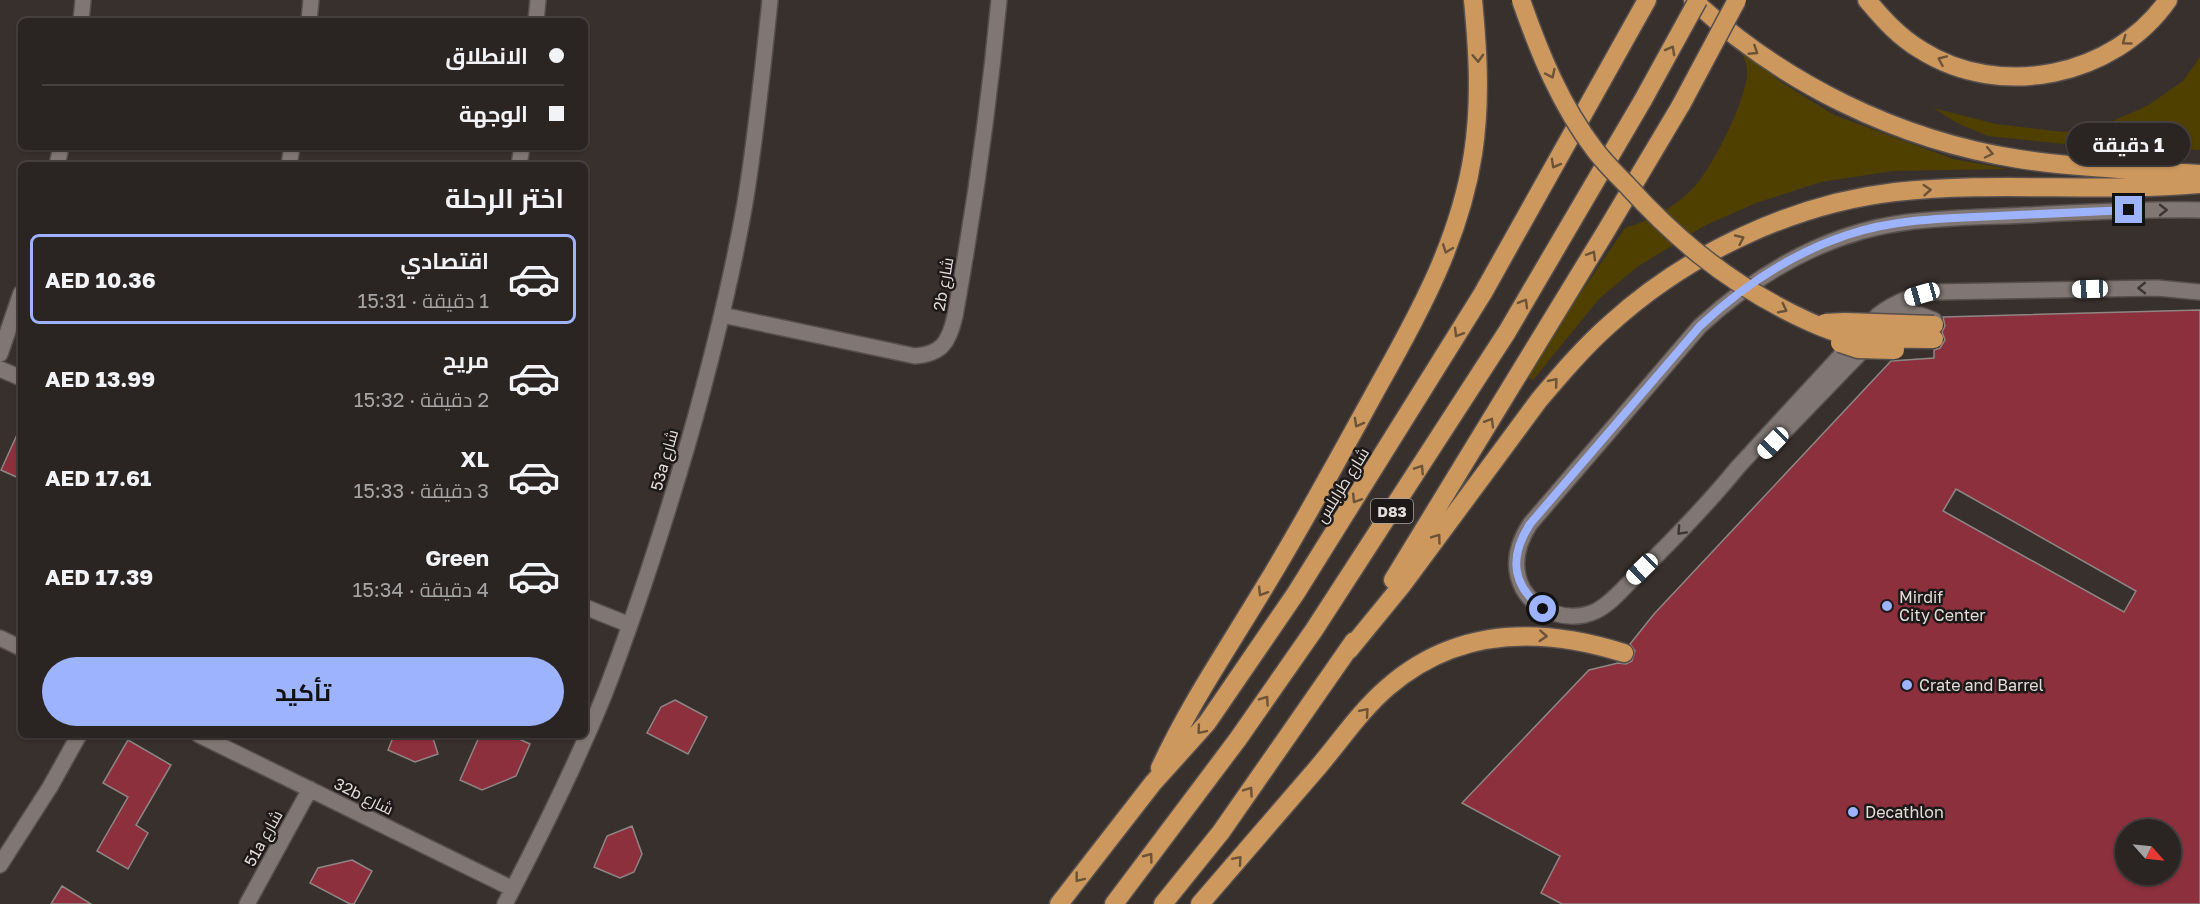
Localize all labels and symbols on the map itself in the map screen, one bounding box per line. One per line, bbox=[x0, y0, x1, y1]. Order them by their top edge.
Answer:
one-way arrow bbox=[2122, 34, 2133, 45]
one-way arrow bbox=[1747, 44, 1758, 55]
one-way arrow bbox=[1664, 46, 1675, 56]
one-way arrow bbox=[1471, 54, 1484, 63]
one-way arrow bbox=[1937, 56, 1948, 68]
one-way arrow bbox=[1543, 67, 1555, 78]
callout: 1 دقيقة bbox=[2068, 123, 2190, 165]
one-way arrow bbox=[1983, 146, 1993, 159]
one-way arrow bbox=[1551, 157, 1563, 168]
one-way arrow bbox=[1923, 184, 1932, 197]
route end bbox=[2115, 196, 2142, 223]
one-way arrow bbox=[2159, 204, 2168, 216]
one-way arrow bbox=[1734, 234, 1745, 246]
one-way arrow bbox=[1442, 244, 1455, 254]
one-way arrow bbox=[1584, 251, 1596, 261]
street label: 2b شارع bbox=[928, 256, 960, 313]
car bbox=[2072, 279, 2108, 299]
car bbox=[1902, 280, 1942, 308]
one-way arrow bbox=[2137, 282, 2146, 294]
one-way arrow bbox=[1516, 299, 1528, 309]
one-way arrow bbox=[1777, 302, 1788, 313]
one-way arrow bbox=[1454, 327, 1466, 337]
one-way arrow bbox=[1547, 378, 1558, 389]
one-way arrow bbox=[1354, 416, 1365, 427]
one-way arrow bbox=[1483, 418, 1495, 428]
car bbox=[1754, 424, 1792, 462]
street label: 53a شارع bbox=[646, 427, 684, 493]
street label: شارع طرابلس bbox=[1311, 444, 1375, 527]
one-way arrow bbox=[1413, 464, 1424, 475]
one-way arrow bbox=[1352, 492, 1363, 503]
road number: D83 bbox=[1371, 499, 1413, 523]
one-way arrow bbox=[1677, 525, 1688, 535]
one-way arrow bbox=[1429, 534, 1440, 545]
car bbox=[1623, 550, 1661, 588]
one-way arrow bbox=[1257, 586, 1269, 596]
place label: Mirdif City Center bbox=[1899, 587, 1986, 625]
route start bbox=[1529, 595, 1556, 622]
marker: Mirdif City Center bbox=[1880, 599, 1894, 613]
one-way arrow bbox=[1539, 629, 1548, 642]
place label: Crate and Barrel bbox=[1919, 675, 2044, 695]
marker: Crate and Barrel bbox=[1900, 678, 1914, 692]
one-way arrow bbox=[1258, 696, 1269, 707]
one-way arrow bbox=[1358, 708, 1369, 719]
one-way arrow bbox=[1197, 724, 1208, 735]
street label: 32b شارع bbox=[330, 773, 397, 821]
one-way arrow bbox=[1242, 787, 1253, 798]
place label: Decathlon bbox=[1865, 802, 1944, 822]
marker: Decathlon bbox=[1846, 805, 1860, 819]
street label: 51a شارع bbox=[239, 806, 288, 871]
north arrow bbox=[2115, 819, 2181, 885]
one-way arrow bbox=[1142, 853, 1153, 864]
one-way arrow bbox=[1231, 856, 1242, 867]
one-way arrow bbox=[1075, 872, 1086, 883]

